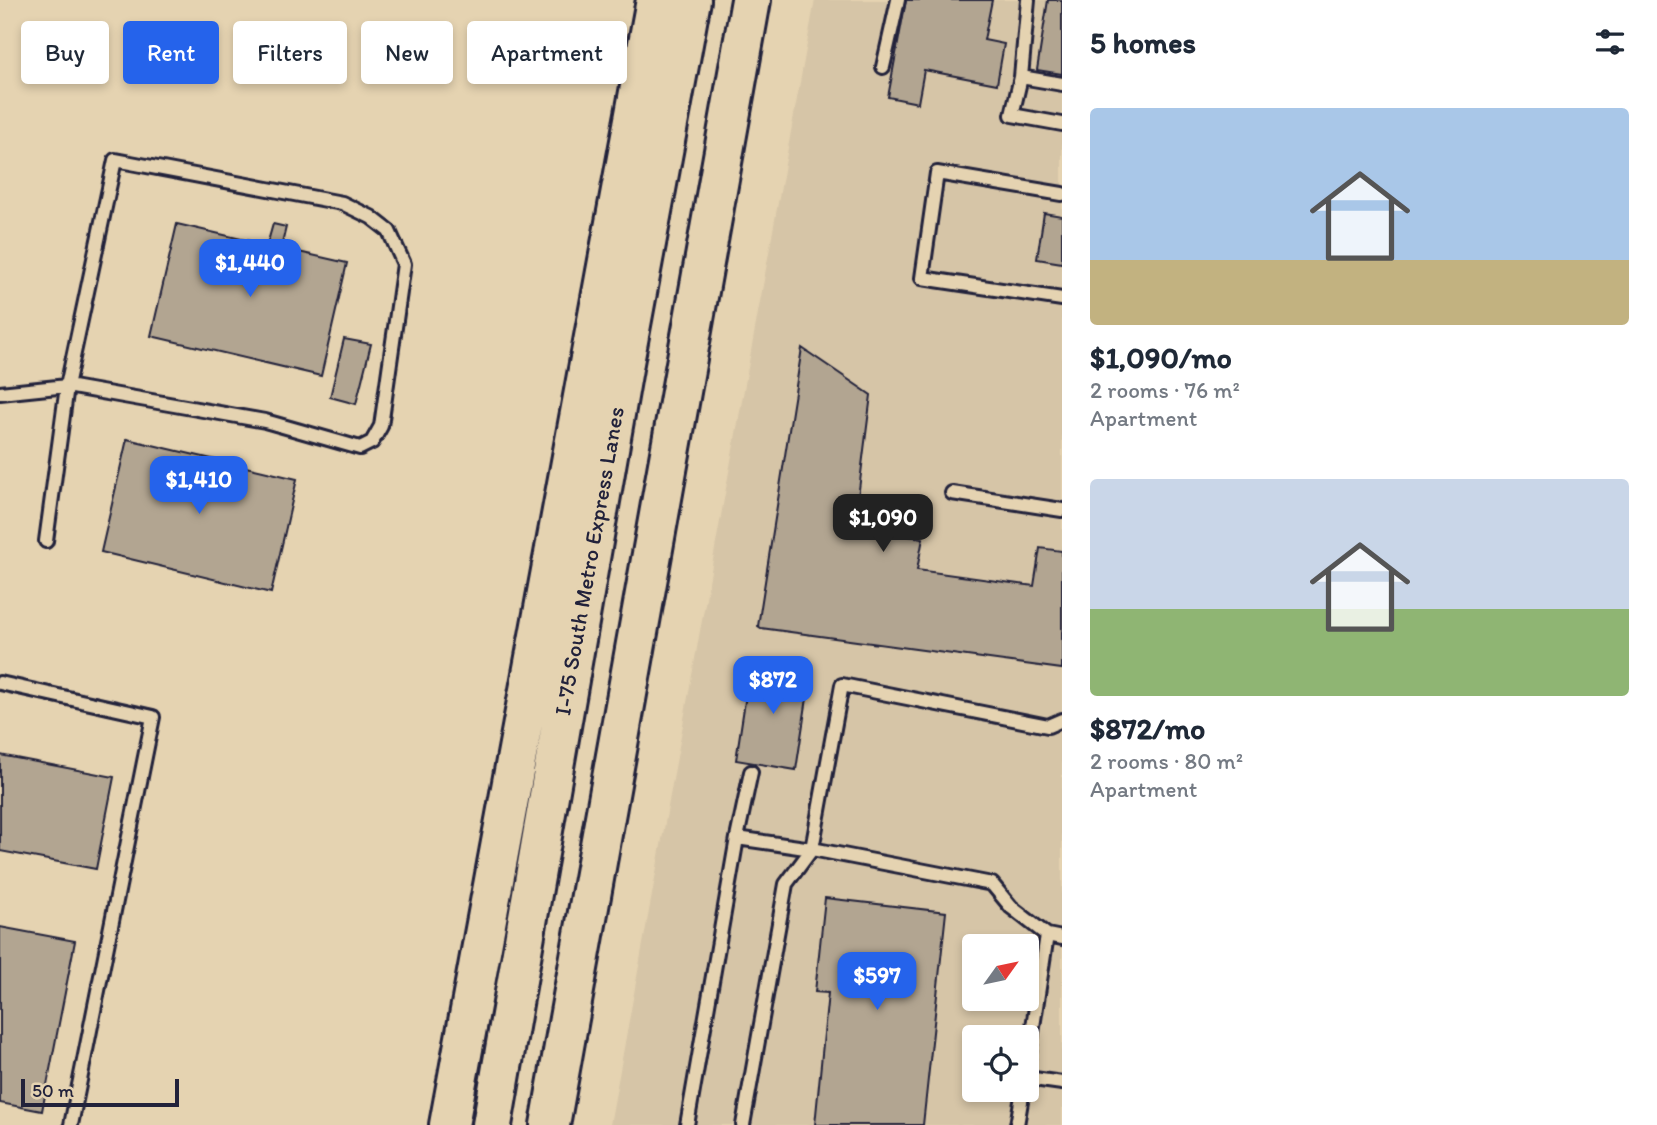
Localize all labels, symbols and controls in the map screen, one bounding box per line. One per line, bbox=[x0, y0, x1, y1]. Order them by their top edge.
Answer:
chip: Buy bbox=[21, 21, 109, 84]
chip: Rent bbox=[123, 21, 219, 84]
chip: Filters bbox=[233, 21, 347, 84]
chip: New bbox=[361, 21, 453, 84]
chip: Apartment bbox=[467, 21, 627, 84]
icon: filters bbox=[1591, 23, 1629, 61]
text: 5 homes bbox=[1090, 24, 1196, 61]
icon: home bbox=[1297, 153, 1423, 279]
pin: $1,440 bbox=[193, 240, 307, 299]
text: $1,440 bbox=[215, 248, 285, 276]
text: $1,090/mo bbox=[1090, 339, 1232, 376]
text: 2 rooms · 76 m² bbox=[1090, 376, 1240, 404]
street label: I-75 South Metro Express Lanes bbox=[548, 404, 630, 718]
text: Apartment bbox=[1090, 404, 1197, 432]
pin: $1,410 bbox=[142, 456, 256, 516]
text: $1,410 bbox=[166, 465, 232, 493]
pin: $1,090 bbox=[826, 494, 940, 554]
text: $1,090 bbox=[849, 503, 917, 531]
icon: home bbox=[1297, 524, 1423, 650]
pin: $872 bbox=[732, 656, 814, 716]
text: $872 bbox=[749, 665, 797, 693]
text: $872/mo bbox=[1090, 710, 1205, 747]
text: 2 rooms · 80 m² bbox=[1090, 747, 1243, 775]
text: Apartment bbox=[1090, 775, 1197, 803]
north arrow bbox=[962, 934, 1040, 1012]
map controls bbox=[962, 934, 1039, 1102]
pin: $597 bbox=[836, 953, 918, 1012]
text: $597 bbox=[853, 961, 901, 989]
button: locate bbox=[962, 1025, 1039, 1102]
scale bar bbox=[21, 1076, 178, 1108]
text: 50 m bbox=[32, 1079, 74, 1102]

